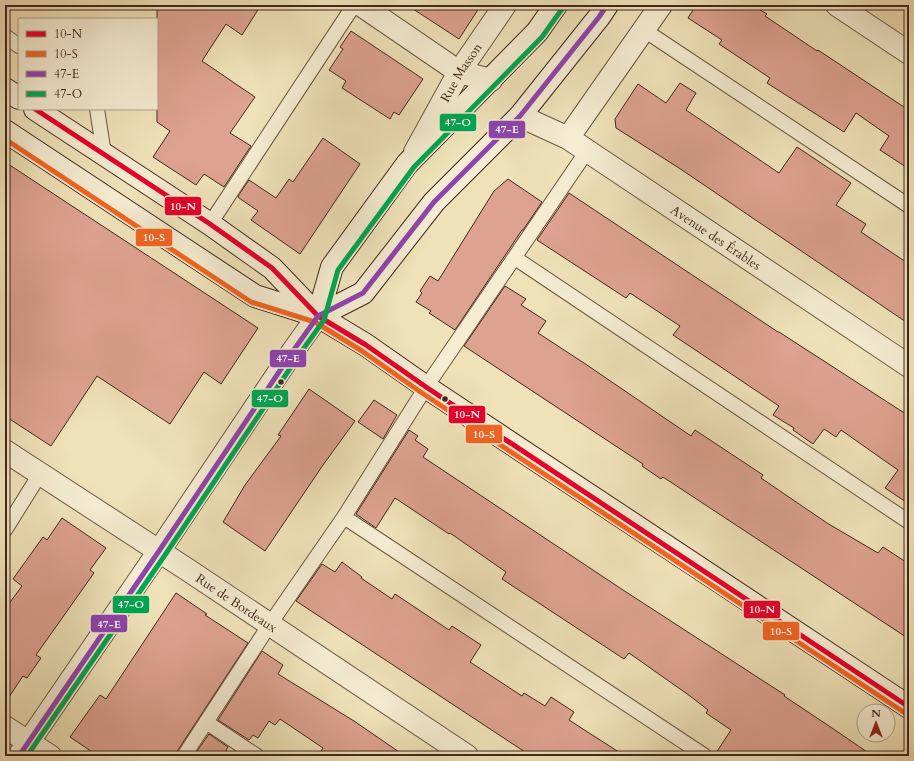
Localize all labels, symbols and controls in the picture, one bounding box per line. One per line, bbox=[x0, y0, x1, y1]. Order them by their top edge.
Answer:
legend bbox=[18, 18, 158, 110]
text: 10-N bbox=[54, 26, 83, 42]
street label: Rue Masson bbox=[436, 39, 487, 105]
text: 10-S bbox=[54, 46, 78, 62]
text: 47-E bbox=[54, 66, 79, 82]
text: 47-O bbox=[54, 86, 82, 102]
line badge: 47-O bbox=[439, 113, 477, 132]
text: 47-O bbox=[445, 115, 471, 130]
line badge: 47-E bbox=[488, 120, 526, 139]
text: 47-E bbox=[495, 122, 519, 137]
line badge: 10-N bbox=[164, 196, 202, 216]
text: 10-N bbox=[170, 199, 196, 214]
street label: Avenue des Érables bbox=[667, 201, 764, 275]
line badge: 10-S bbox=[135, 228, 173, 247]
text: 10-S bbox=[143, 230, 165, 245]
line badge: 47-E bbox=[269, 349, 307, 368]
text: 47-E bbox=[276, 351, 300, 366]
unlabelled marker bbox=[276, 377, 286, 387]
line badge: 47-O bbox=[251, 389, 289, 408]
text: 47-O bbox=[257, 391, 283, 406]
unlabelled marker bbox=[440, 394, 450, 404]
line badge: 10-N bbox=[448, 405, 486, 424]
text: 10-N bbox=[454, 407, 480, 422]
line badge: 10-S bbox=[465, 424, 503, 444]
text: 10-S bbox=[473, 427, 495, 442]
street label: Rue de Bordeaux bbox=[192, 570, 281, 637]
line badge: 47-O bbox=[112, 595, 150, 614]
text: 47-O bbox=[118, 597, 144, 612]
line badge: 10-N bbox=[743, 600, 781, 619]
text: 10-N bbox=[749, 602, 775, 617]
line badge: 47-E bbox=[90, 614, 128, 633]
text: 47-E bbox=[97, 617, 121, 632]
line badge: 10-S bbox=[762, 621, 800, 641]
text: 10-S bbox=[770, 624, 792, 639]
north arrow bbox=[856, 703, 896, 743]
text: N bbox=[871, 706, 881, 721]

